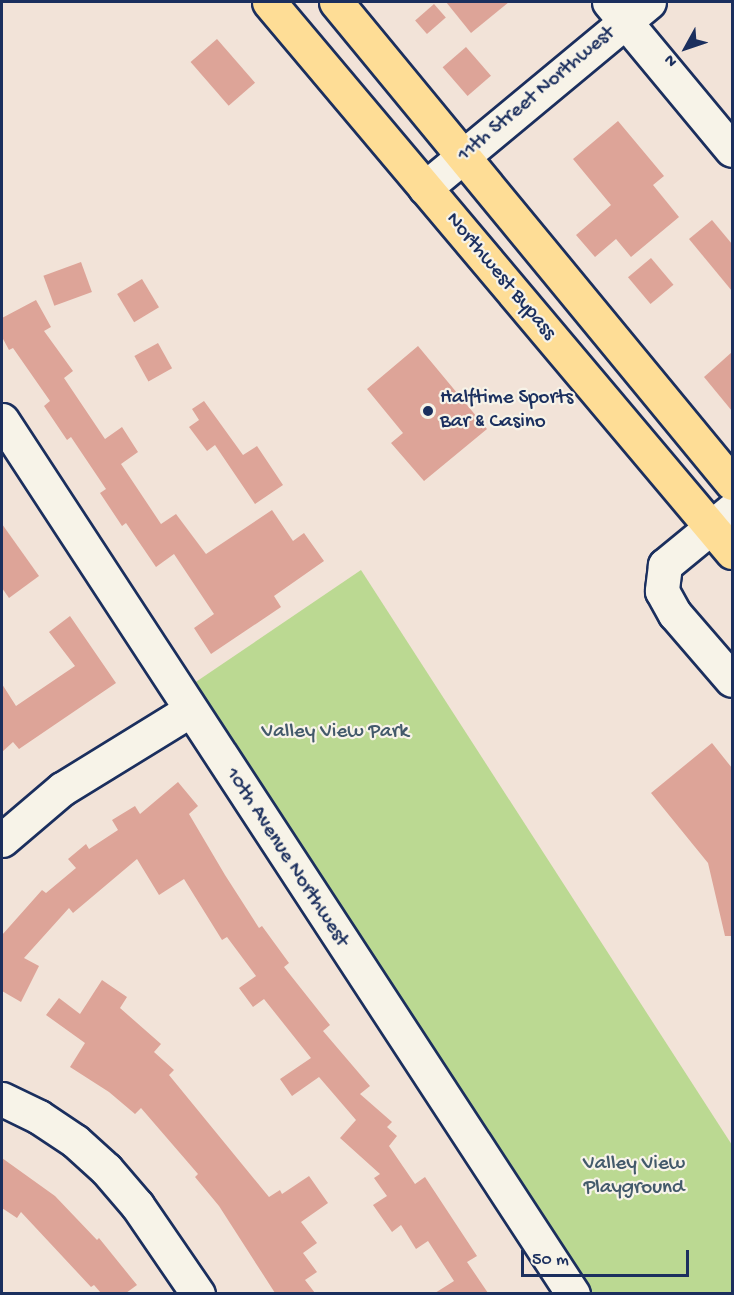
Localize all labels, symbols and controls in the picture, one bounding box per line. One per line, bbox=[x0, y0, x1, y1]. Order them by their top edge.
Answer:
north arrow bbox=[656, 18, 716, 78]
street label: 11th Street Northwest bbox=[453, 22, 621, 168]
text: N bbox=[661, 50, 682, 70]
street label: Northwest Bypass bbox=[439, 208, 561, 346]
place label: Halftime Sports Bar & Casino bbox=[440, 386, 573, 436]
marker: Halftime Sports Bar & Casino bbox=[421, 404, 435, 418]
park label: Valley View Park bbox=[261, 720, 409, 746]
street label: 10th Avenue Northwest bbox=[219, 764, 353, 952]
park label: Valley View Playground bbox=[583, 1152, 685, 1202]
scale bar bbox=[524, 1238, 692, 1276]
text: 50 m bbox=[532, 1250, 569, 1271]

